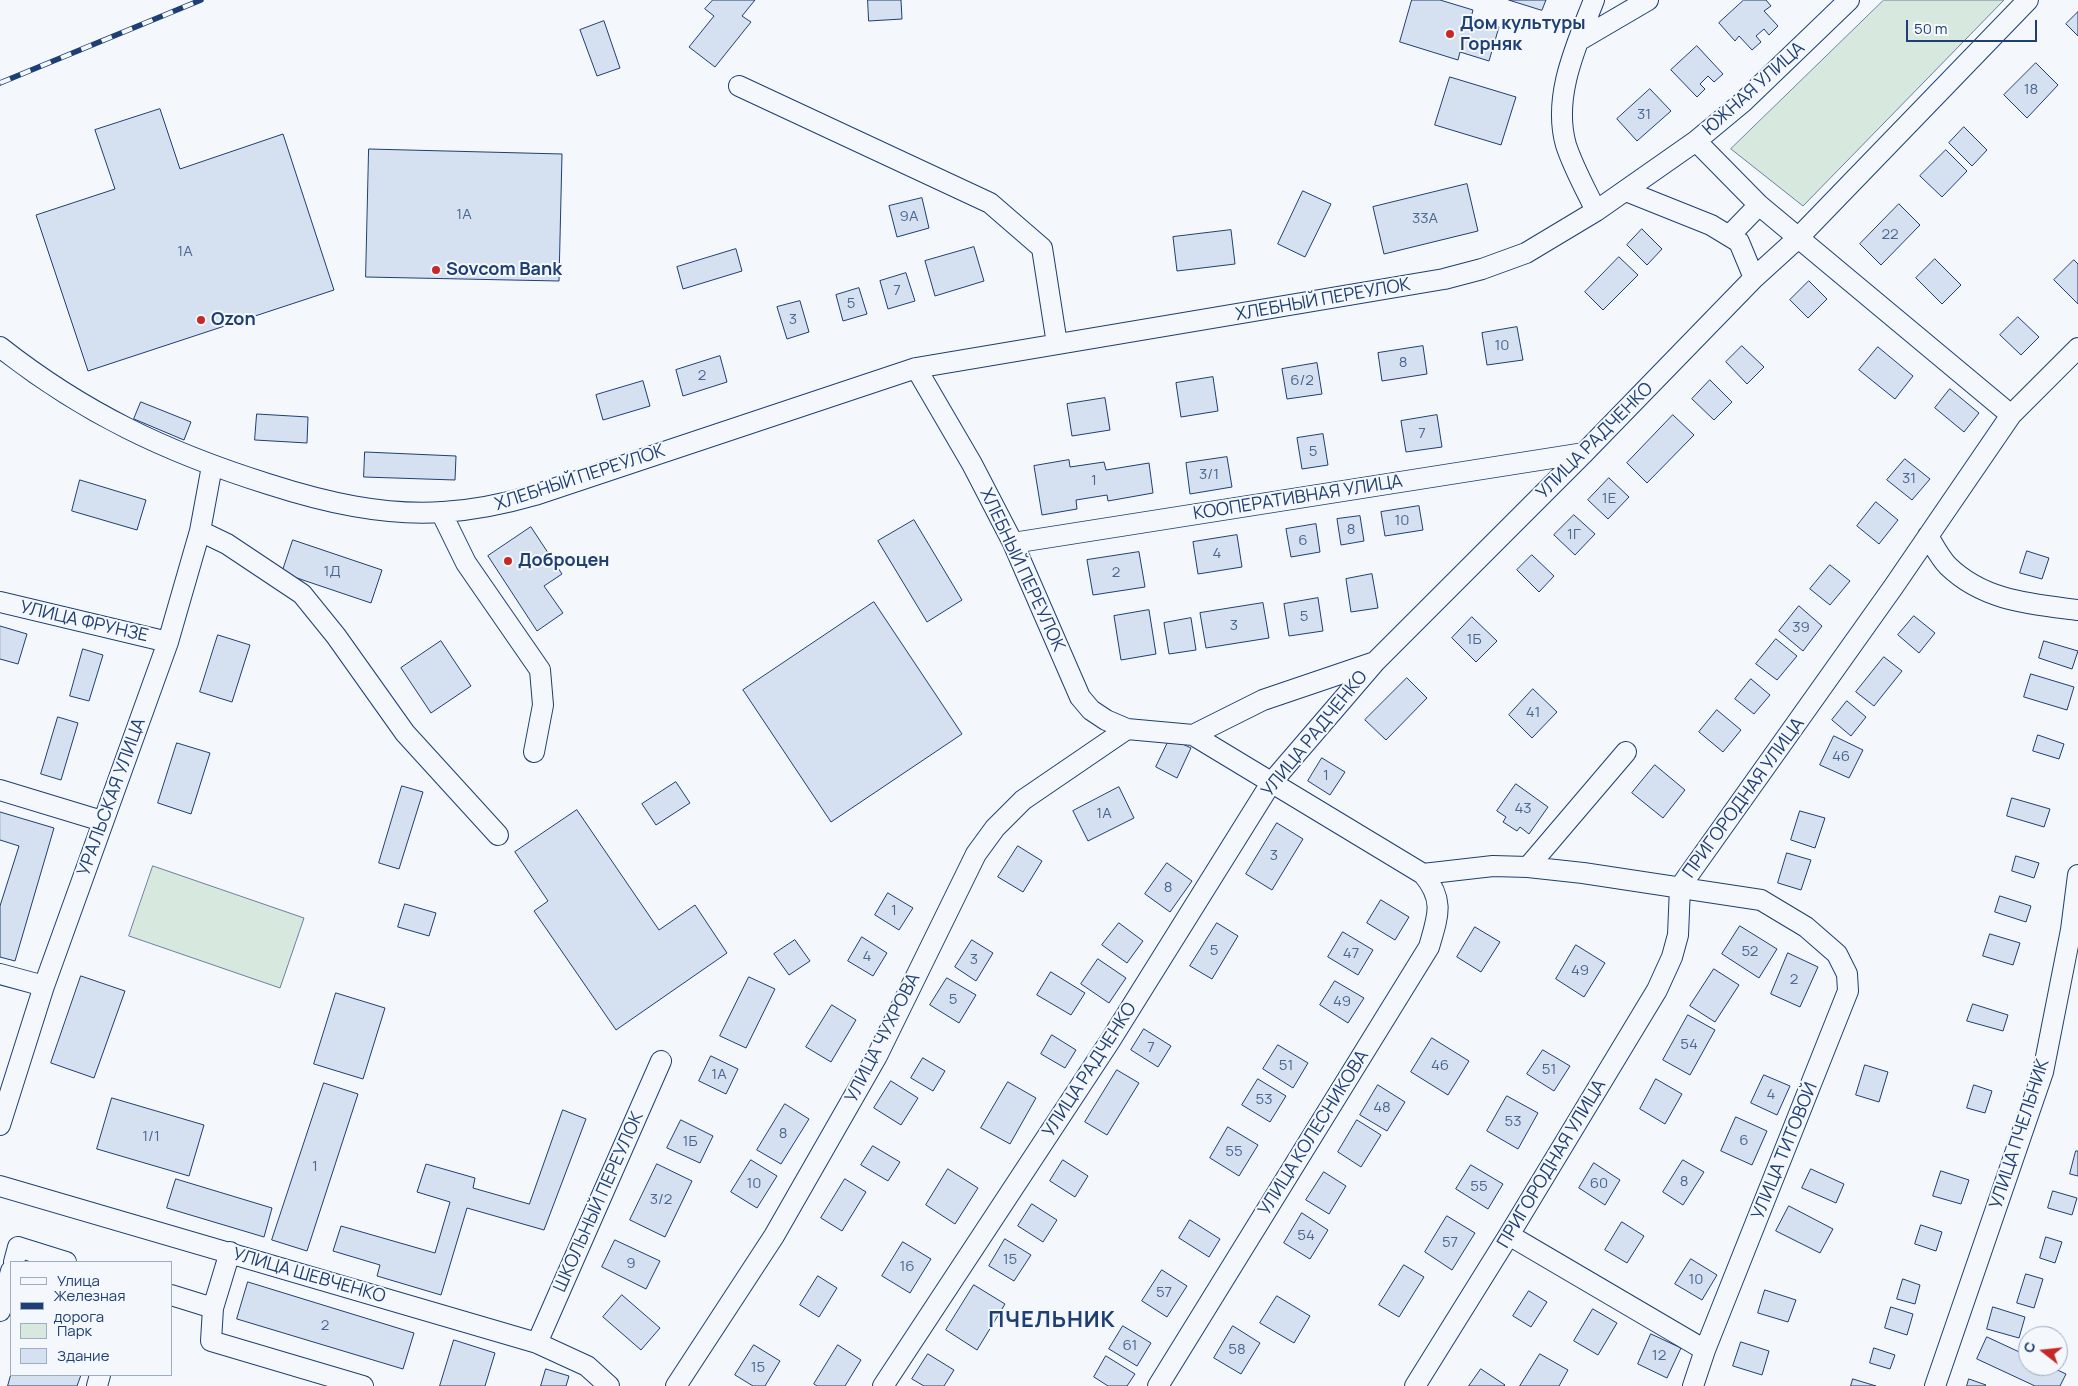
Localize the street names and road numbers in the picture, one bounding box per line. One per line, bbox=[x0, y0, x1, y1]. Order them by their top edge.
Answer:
street label: ЮЖНАЯ УЛИЦА bbox=[1699, 38, 1809, 140]
street label: ХЛЕБНЫЙ ПЕРЕУЛОК bbox=[1234, 274, 1412, 326]
street label: УЛИЦА РАДЧЕНКО bbox=[1532, 378, 1658, 504]
street label: ХЛЕБНЫЙ ПЕРЕУЛОК bbox=[492, 440, 668, 516]
street label: КООПЕРАТИВНАЯ УЛИЦА bbox=[1192, 471, 1404, 525]
street label: ХЛЕБНЫЙ ПЕРЕУЛОК bbox=[975, 485, 1069, 655]
street label: УЛИЦА ФРУНЗЕ bbox=[18, 597, 150, 647]
street label: УЛИЦА РАДЧЕНКО bbox=[1258, 667, 1372, 801]
street label: ПРИГОРОДНАЯ УЛИЦА bbox=[1679, 714, 1809, 882]
street label: УРАЛЬСКАЯ УЛИЦА bbox=[73, 715, 151, 879]
street label: УЛИЦА ЧУХРОВА bbox=[841, 970, 925, 1106]
street label: УЛИЦА РАДЧЕНКО bbox=[1038, 999, 1142, 1141]
street label: УЛИЦА КОЛЕСНИКОВА bbox=[1254, 1046, 1374, 1220]
street label: УЛИЦА ПЧЕЛЬНИК bbox=[1986, 1056, 2054, 1212]
street label: ПРИГОРОДНАЯ УЛИЦА bbox=[1493, 1076, 1611, 1252]
street label: УЛИЦА ТИТОВОЙ bbox=[1748, 1079, 1822, 1223]
street label: ШКОЛЬНЫЙ ПЕРЕУЛОК bbox=[549, 1108, 649, 1296]
street label: УЛИЦА ШЕВЧЕНКО bbox=[230, 1244, 388, 1308]

